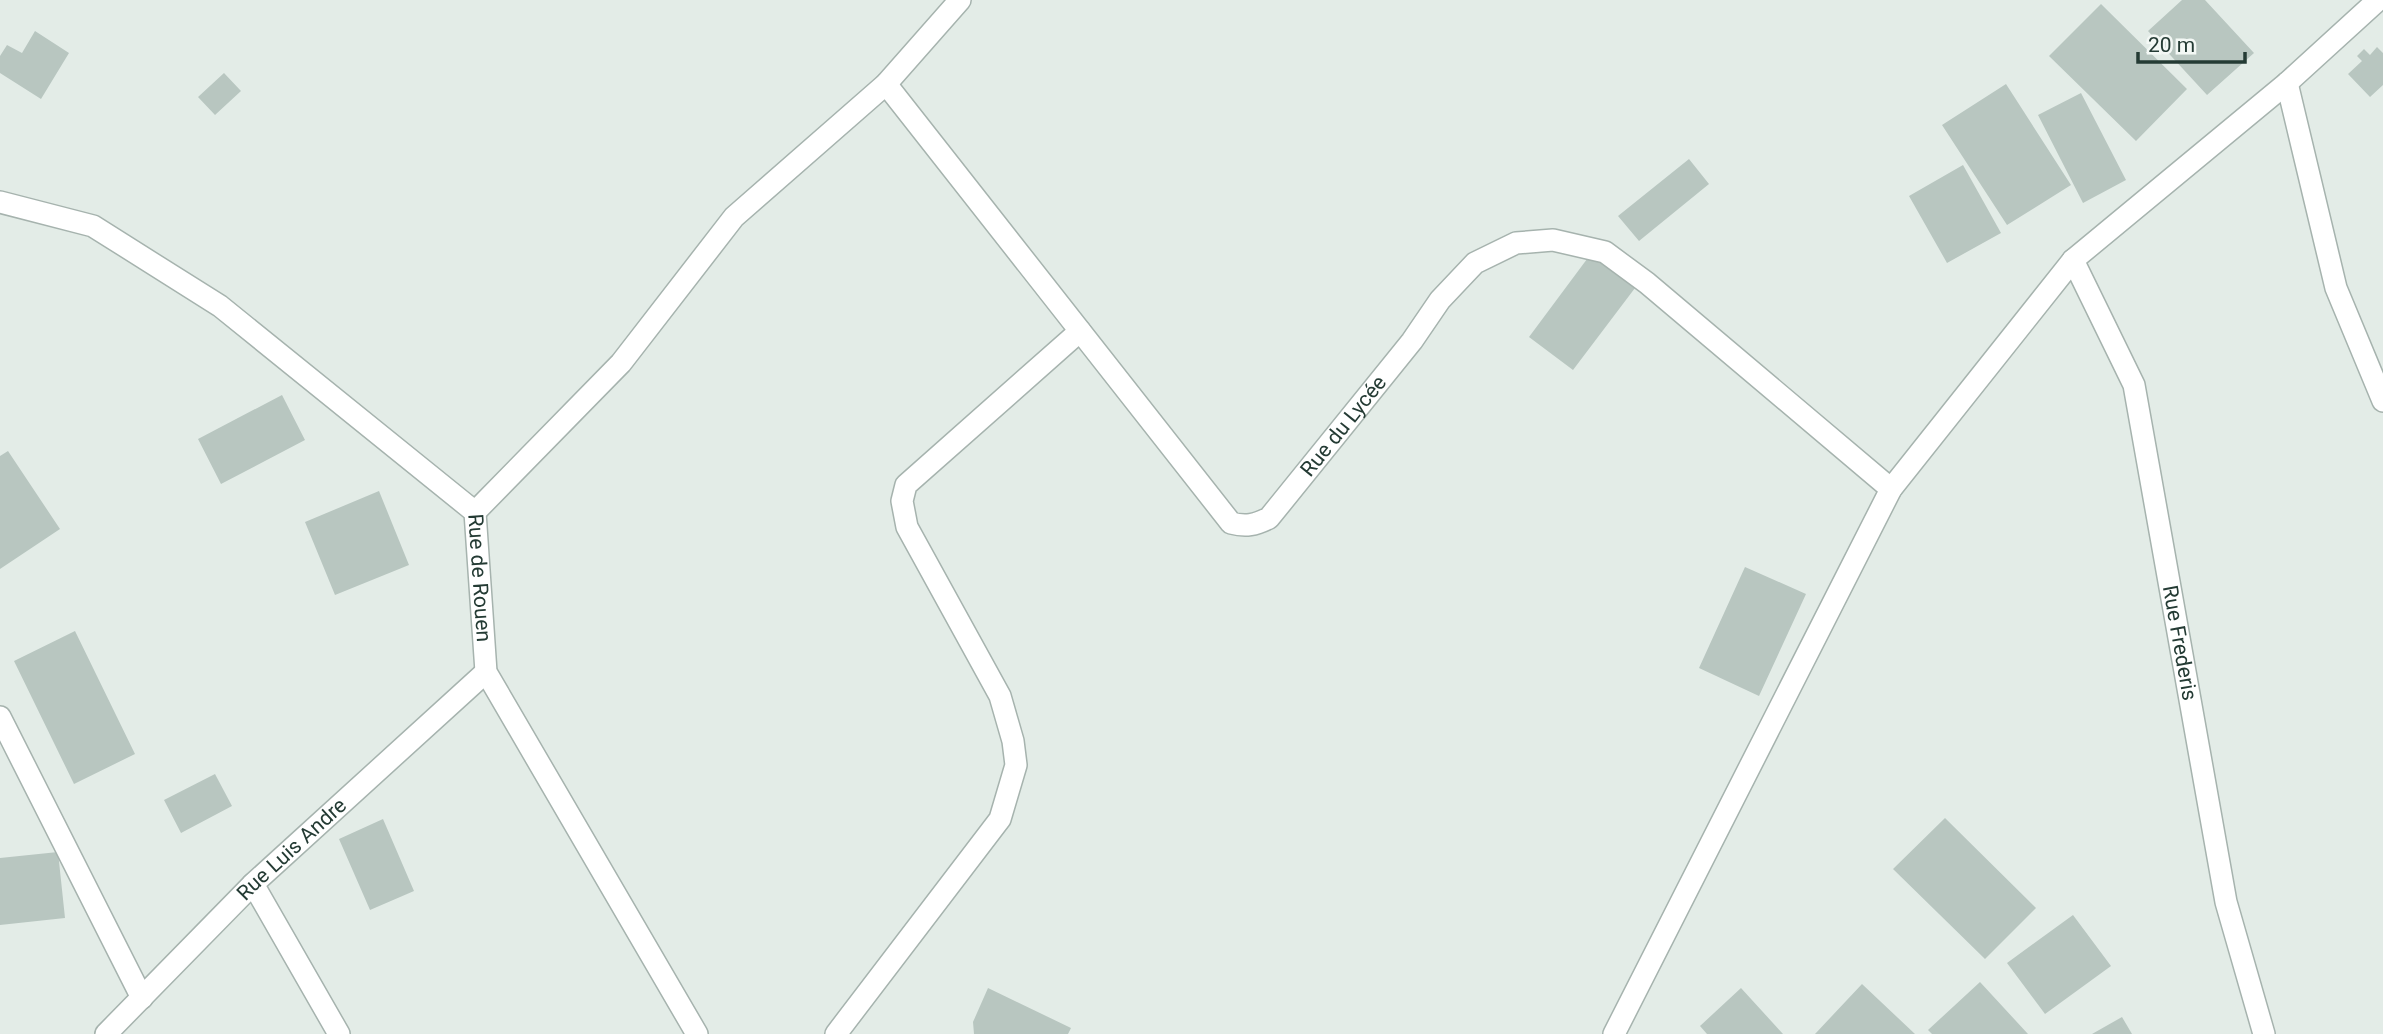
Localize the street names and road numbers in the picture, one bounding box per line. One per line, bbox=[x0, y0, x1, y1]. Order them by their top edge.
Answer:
street label: Rue du Lycée bbox=[1295, 371, 1391, 481]
street label: Rue de Rouen bbox=[463, 513, 496, 643]
street label: Rue Frederis bbox=[2158, 583, 2202, 702]
street label: Rue Luis Andre bbox=[232, 793, 351, 905]

